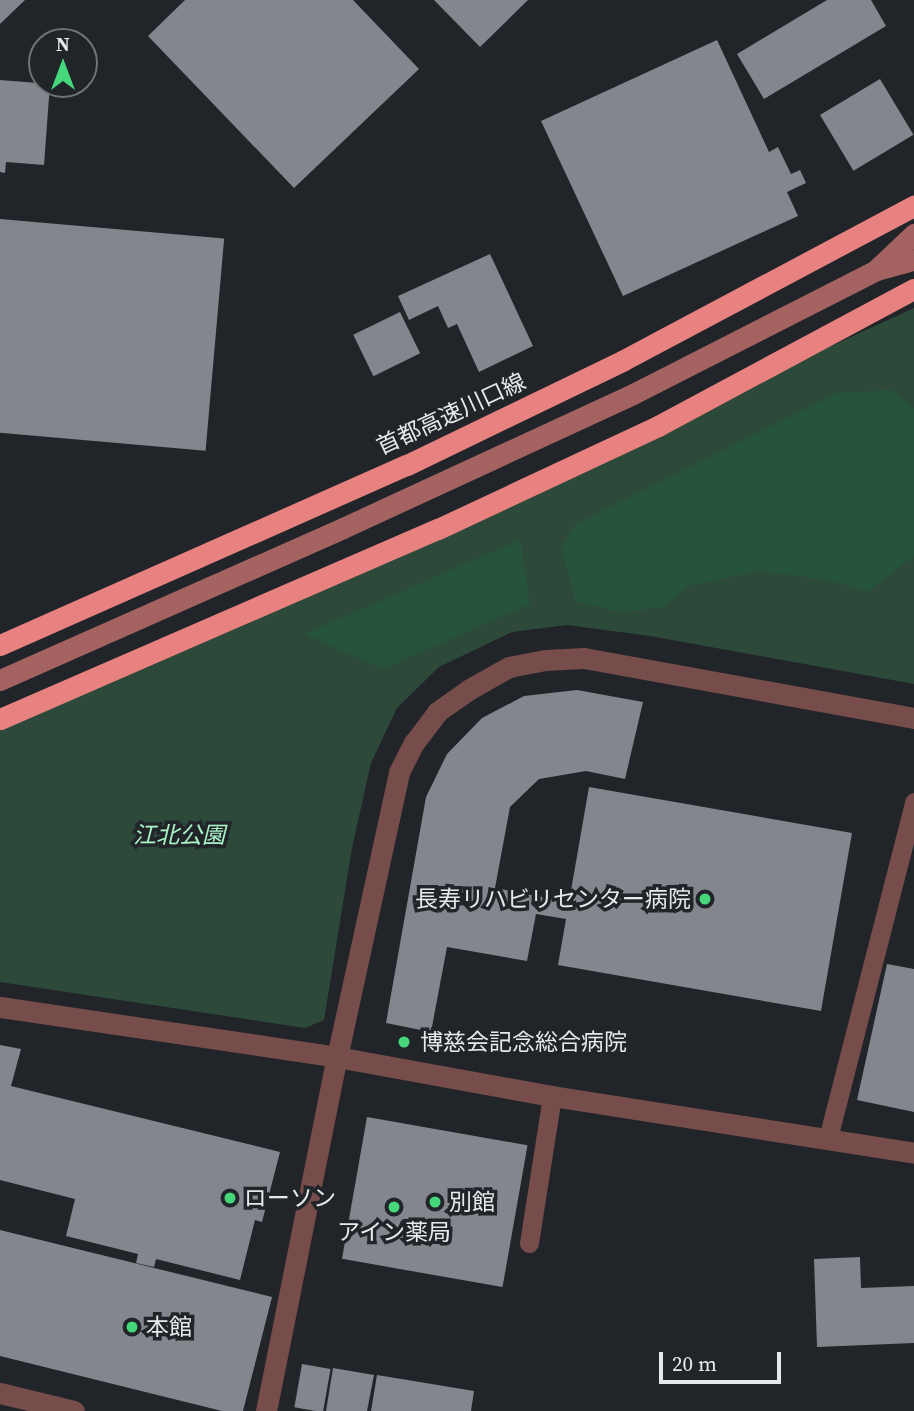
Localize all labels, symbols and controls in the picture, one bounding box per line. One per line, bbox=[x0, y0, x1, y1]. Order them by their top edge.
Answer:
north arrow bbox=[28, 28, 98, 98]
text: N bbox=[56, 31, 70, 57]
street label: 首都高速川口線 bbox=[372, 367, 530, 461]
park label: 江北公園 bbox=[133, 821, 225, 849]
place label: 長寿リハビリセンター病院 bbox=[415, 885, 691, 913]
marker: 長寿リハビリセンター病院 bbox=[697, 891, 713, 907]
place label: 博慈会記念総合病院 bbox=[420, 1028, 627, 1056]
marker: 博慈会記念総合病院 bbox=[394, 1032, 414, 1052]
place label: ローソン bbox=[244, 1184, 336, 1212]
place label: 別館 bbox=[449, 1188, 495, 1216]
marker: ローソン bbox=[222, 1190, 238, 1206]
marker: 別館 bbox=[427, 1194, 443, 1210]
marker: アイン薬局 bbox=[386, 1199, 402, 1215]
place label: アイン薬局 bbox=[337, 1218, 451, 1246]
place label: 本館 bbox=[146, 1313, 192, 1341]
marker: 本館 bbox=[124, 1319, 140, 1335]
scale bar bbox=[662, 1338, 785, 1382]
text: 20 m bbox=[672, 1349, 717, 1378]

